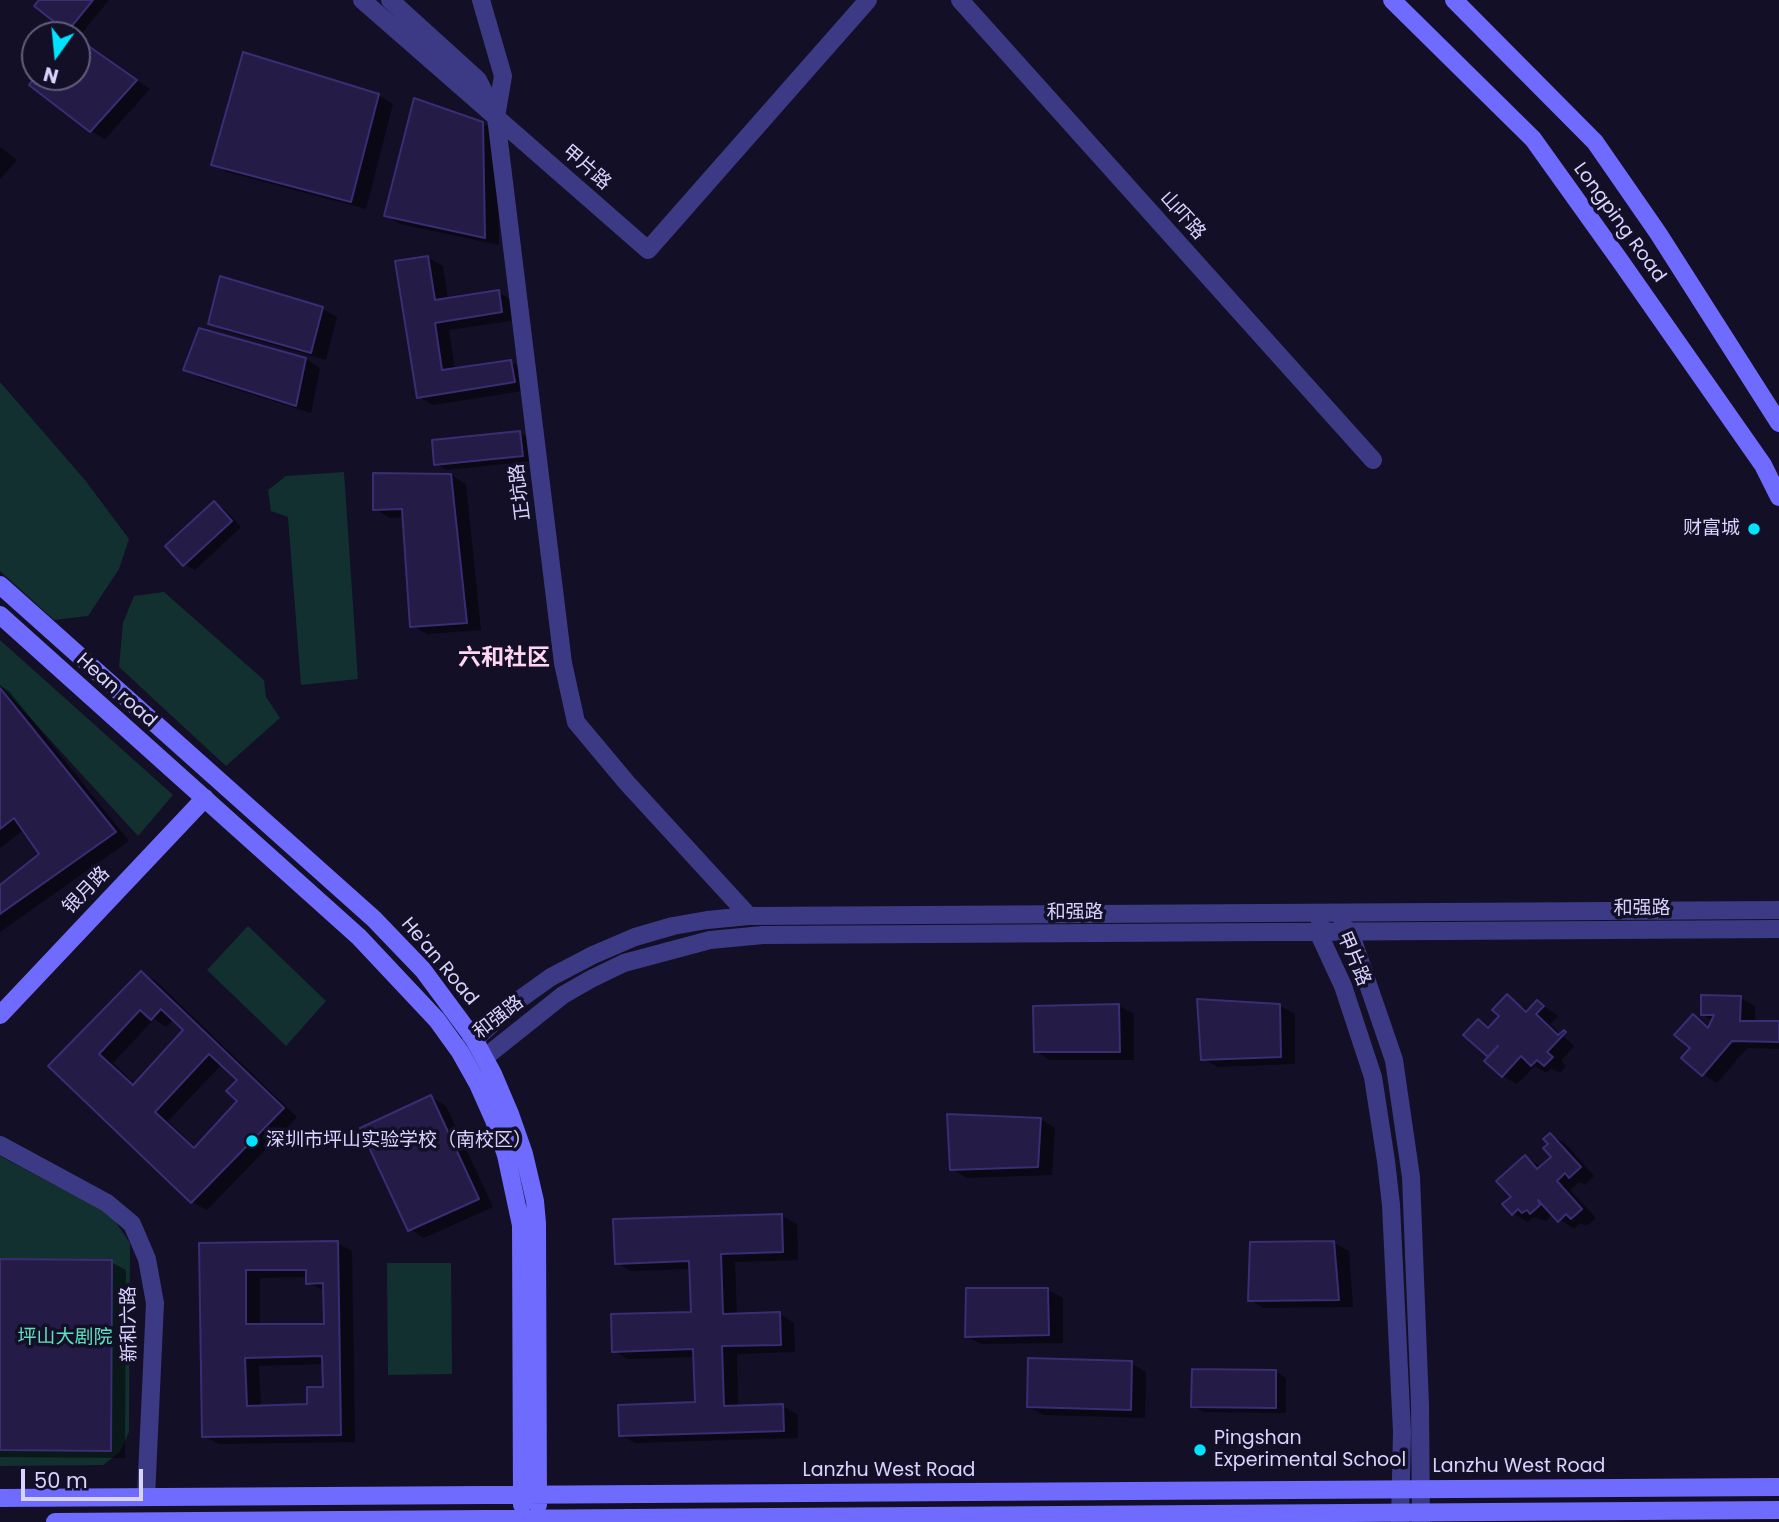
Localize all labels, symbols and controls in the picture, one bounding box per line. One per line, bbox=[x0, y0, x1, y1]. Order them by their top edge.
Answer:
north arrow bbox=[21, 21, 91, 91]
text: N bbox=[41, 60, 61, 90]
street label: 甲片路 bbox=[557, 141, 615, 195]
street label: Longping Road bbox=[1568, 159, 1670, 287]
street label: 山吓路 bbox=[1154, 187, 1210, 245]
street label: 正坑路 bbox=[506, 462, 536, 522]
place label: 财富城 bbox=[1683, 518, 1740, 540]
marker: 财富城 bbox=[1746, 521, 1762, 537]
district label: 六和社区 bbox=[458, 645, 550, 673]
street label: Hean road bbox=[71, 649, 161, 733]
street label: 银月路 bbox=[59, 863, 115, 919]
street label: 和强路 bbox=[1614, 898, 1670, 920]
street label: 和强路 bbox=[1047, 902, 1103, 924]
street label: He'an Road bbox=[396, 914, 482, 1010]
street label: 甲片路 bbox=[1331, 928, 1375, 990]
street label: 和强路 bbox=[470, 991, 528, 1045]
place label: 深圳市坪山实验学校（南校区） bbox=[266, 1130, 532, 1152]
marker: 深圳市坪山实验学校（南校区） bbox=[244, 1133, 260, 1149]
street label: 新和六路 bbox=[118, 1286, 142, 1362]
park label: 坪山大剧院 bbox=[18, 1327, 112, 1349]
place label: Pingshan Experimental School bbox=[1214, 1428, 1406, 1472]
marker: Pingshan Experimental School bbox=[1192, 1442, 1208, 1458]
scale bar bbox=[24, 1456, 147, 1500]
street label: Lanzhu West Road bbox=[1433, 1456, 1605, 1478]
street label: Lanzhu West Road bbox=[803, 1460, 975, 1482]
text: 50 m bbox=[34, 1466, 88, 1495]

